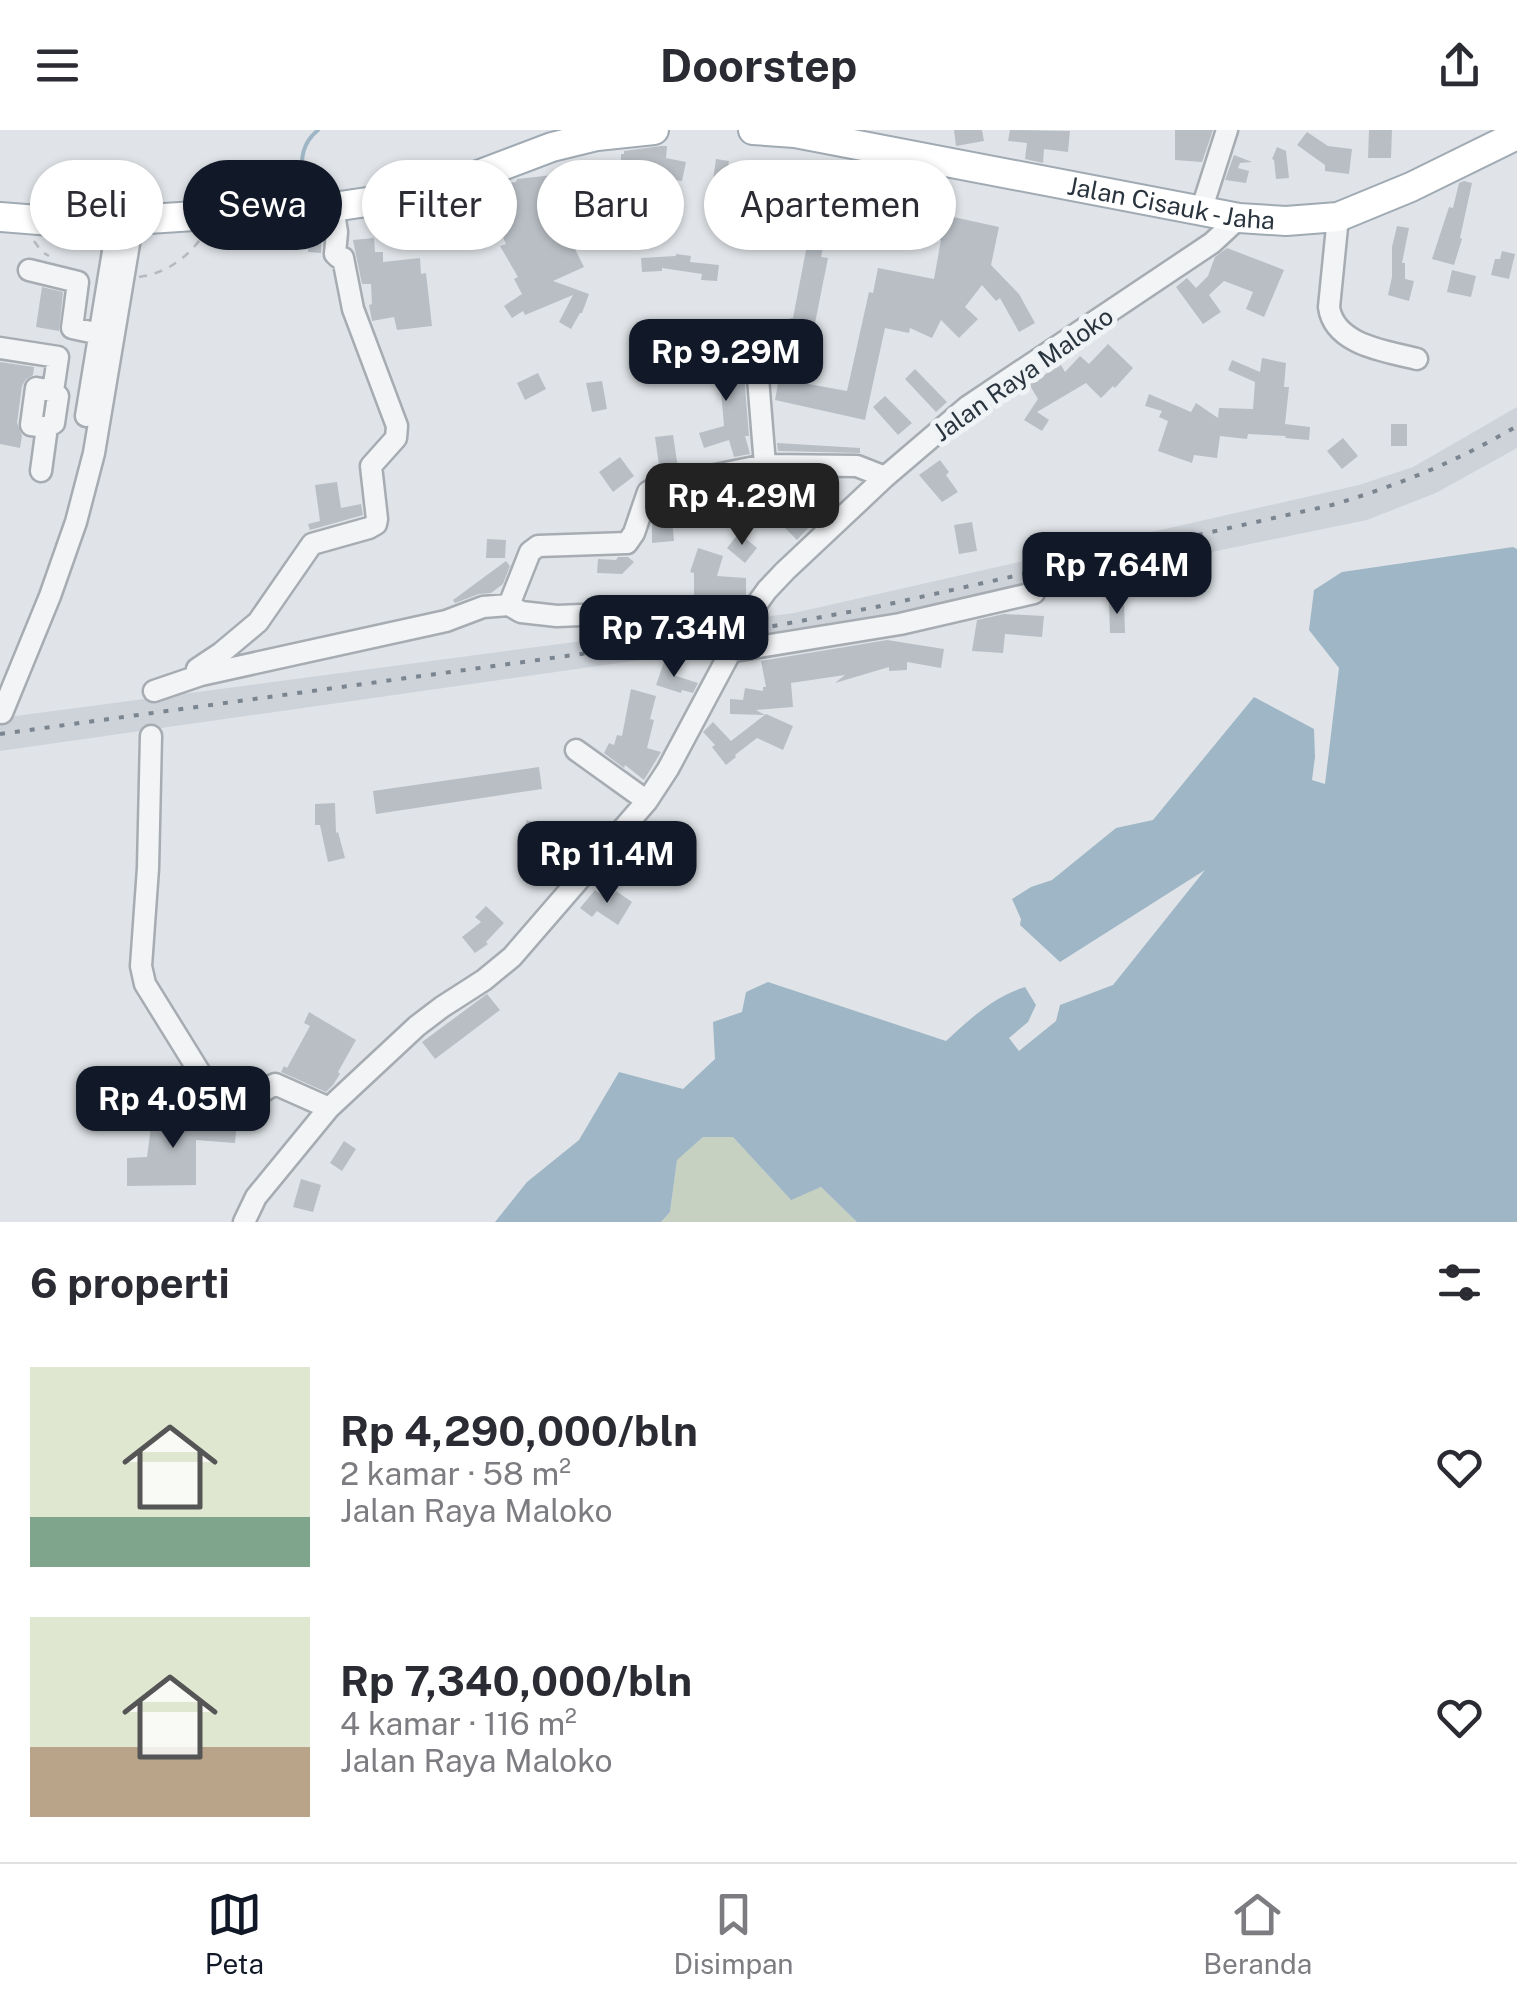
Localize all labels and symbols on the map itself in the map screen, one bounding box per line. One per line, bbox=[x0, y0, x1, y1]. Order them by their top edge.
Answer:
street label: Jalan Cisauk - Jaha bbox=[1065, 170, 1276, 235]
street label: Jalan Raya Maloko bbox=[927, 301, 1119, 447]
pin: Rp 9.29M bbox=[623, 319, 829, 404]
pin: Rp 4.29M bbox=[639, 463, 845, 548]
pin: Rp 7.64M bbox=[1014, 532, 1220, 617]
pin: Rp 7.34M bbox=[571, 595, 777, 680]
pin: Rp 11.4M bbox=[504, 821, 710, 906]
pin: Rp 4.05M bbox=[70, 1066, 276, 1151]

